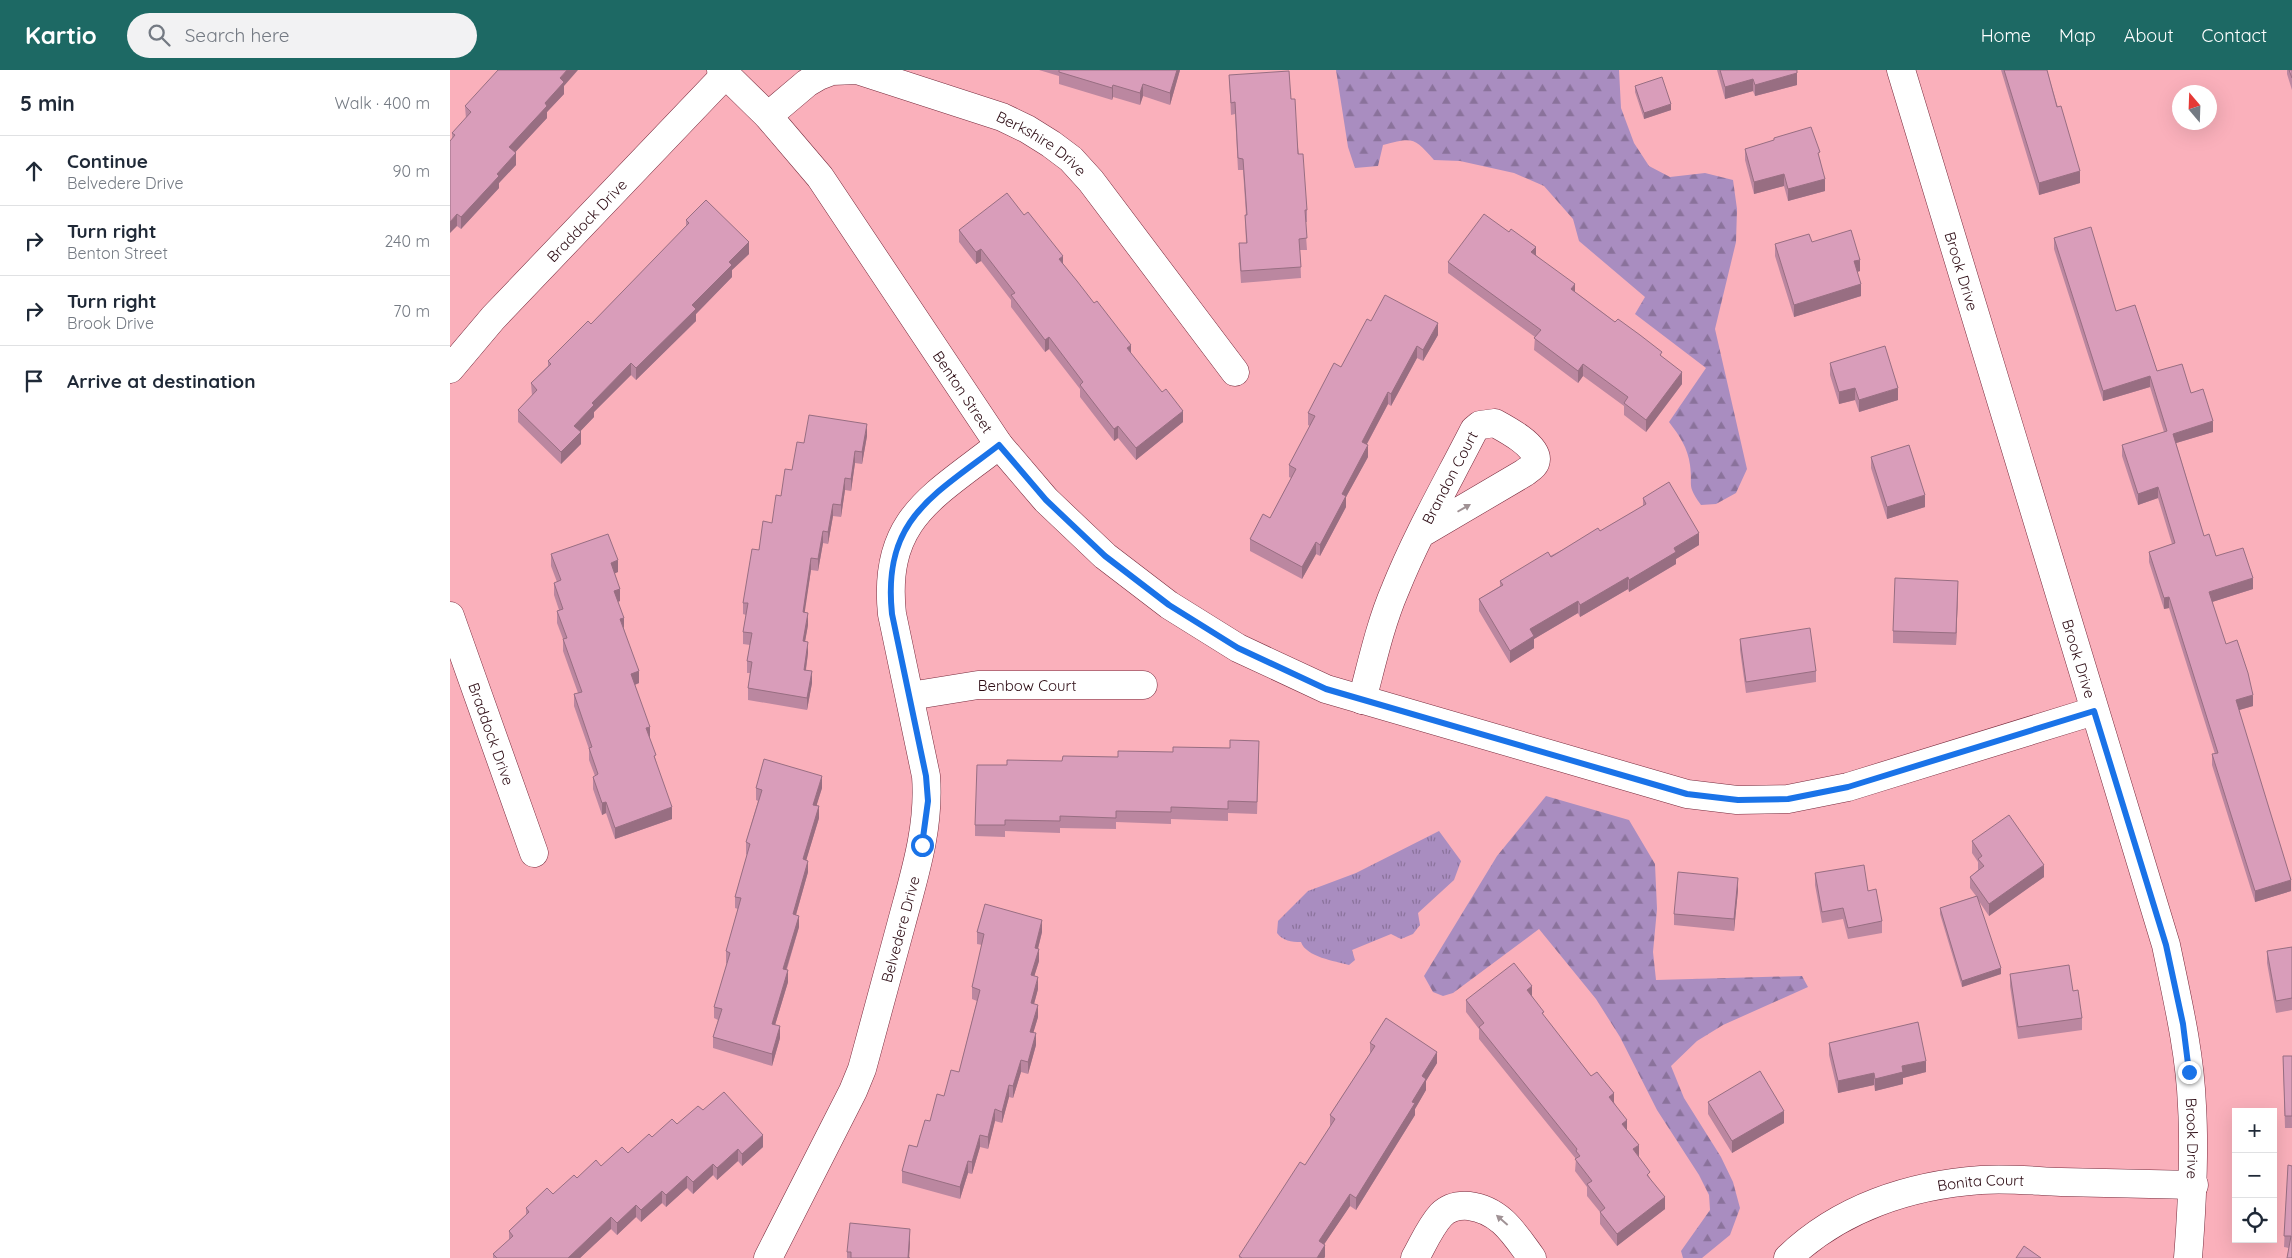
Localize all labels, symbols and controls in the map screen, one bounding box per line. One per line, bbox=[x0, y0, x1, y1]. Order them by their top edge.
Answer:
search box bbox=[127, 13, 477, 58]
text: Kartio bbox=[25, 20, 97, 50]
icon: search bbox=[145, 21, 173, 49]
text: Search here bbox=[185, 23, 290, 47]
text: Home bbox=[1981, 24, 2031, 47]
text: Map bbox=[2059, 24, 2096, 47]
text: About bbox=[2124, 24, 2174, 47]
text: Contact bbox=[2202, 24, 2267, 47]
north arrow bbox=[2172, 85, 2217, 130]
text: 5 min bbox=[20, 90, 75, 116]
text: Walk · 400 m bbox=[334, 93, 430, 113]
street label: Berkshire Drive bbox=[994, 106, 1091, 180]
text: Continue bbox=[67, 149, 148, 173]
icon: ahead bbox=[20, 157, 48, 185]
text: 90 m bbox=[393, 161, 430, 181]
text: Belvedere Drive bbox=[67, 173, 184, 193]
street label: Braddock Drive bbox=[542, 175, 631, 266]
text: Turn right bbox=[67, 219, 156, 243]
icon: right bbox=[20, 227, 48, 255]
street label: Brook Drive bbox=[1941, 229, 1983, 313]
text: 240 m bbox=[384, 231, 430, 251]
text: Benton Street bbox=[67, 243, 168, 263]
text: Turn right bbox=[67, 289, 156, 313]
icon: right bbox=[20, 297, 48, 325]
text: 70 m bbox=[393, 301, 430, 321]
text: Brook Drive bbox=[67, 313, 154, 333]
street label: Benton Street bbox=[929, 347, 998, 436]
icon: arrive bbox=[20, 367, 48, 395]
text: Arrive at destination bbox=[67, 369, 256, 393]
street label: Brandon Court bbox=[1417, 428, 1481, 527]
one-way arrow bbox=[1458, 504, 1471, 513]
street label: Brook Drive bbox=[2058, 617, 2100, 700]
street label: Benbow Court bbox=[978, 676, 1076, 695]
street label: Braddock Drive bbox=[465, 680, 519, 788]
route start bbox=[911, 834, 934, 857]
street label: Belvedere Drive bbox=[876, 874, 923, 985]
route end bbox=[2178, 1061, 2201, 1084]
street label: Brook Drive bbox=[2182, 1097, 2203, 1180]
map controls bbox=[2232, 1108, 2277, 1243]
button: + bbox=[2232, 1108, 2277, 1153]
button: − bbox=[2232, 1153, 2277, 1198]
street label: Bonita Court bbox=[1936, 1170, 2025, 1195]
button: locate bbox=[2232, 1198, 2277, 1243]
one-way arrow bbox=[1495, 1215, 1508, 1226]

